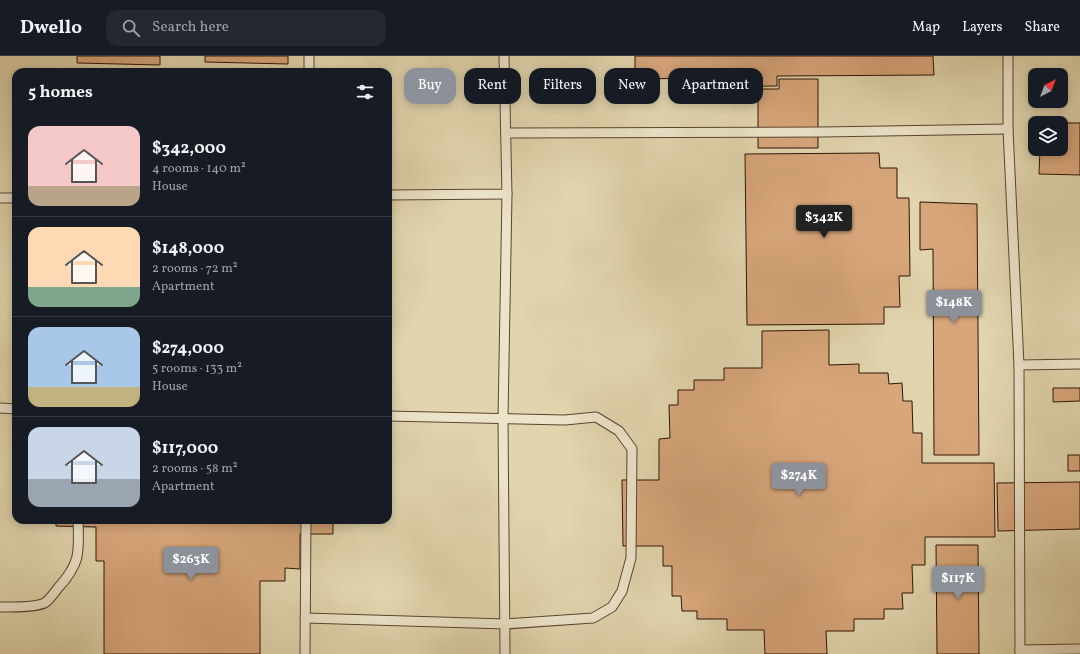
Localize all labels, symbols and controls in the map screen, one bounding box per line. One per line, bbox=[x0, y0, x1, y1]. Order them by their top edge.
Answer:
search box bbox=[106, 10, 386, 46]
text: Dwello bbox=[20, 15, 82, 41]
icon: search bbox=[120, 17, 142, 39]
text: Search here bbox=[152, 17, 229, 38]
text: Map bbox=[912, 18, 940, 37]
text: Layers bbox=[962, 18, 1002, 37]
text: Share bbox=[1024, 18, 1060, 37]
chip: Buy bbox=[404, 68, 456, 104]
chip: Rent bbox=[464, 68, 521, 104]
chip: Filters bbox=[529, 68, 596, 104]
chip: New bbox=[604, 68, 660, 104]
chip: Apartment bbox=[668, 68, 763, 104]
north arrow bbox=[1028, 68, 1068, 108]
map controls bbox=[1028, 68, 1068, 156]
text: 5 homes bbox=[28, 81, 93, 104]
icon: filters bbox=[354, 81, 376, 103]
button: layers bbox=[1028, 116, 1068, 156]
text: $342,000 bbox=[152, 137, 226, 160]
icon: home bbox=[60, 142, 108, 190]
text: 4 rooms · 140 m² bbox=[152, 160, 246, 178]
text: House bbox=[152, 178, 188, 196]
pin: $342K bbox=[796, 205, 852, 239]
text: $342K bbox=[805, 209, 843, 227]
text: $148,000 bbox=[152, 237, 224, 260]
icon: home bbox=[60, 243, 108, 291]
text: 2 rooms · 72 m² bbox=[152, 260, 238, 278]
text: Apartment bbox=[152, 278, 215, 296]
pin: $148K bbox=[926, 290, 982, 324]
text: $148K bbox=[936, 294, 972, 312]
text: $274,000 bbox=[152, 337, 224, 360]
icon: home bbox=[60, 343, 108, 391]
text: 5 rooms · 133 m² bbox=[152, 360, 242, 378]
text: House bbox=[152, 378, 188, 396]
text: $117,000 bbox=[152, 437, 218, 460]
icon: home bbox=[60, 443, 108, 491]
text: 2 rooms · 58 m² bbox=[152, 460, 237, 478]
pin: $274K bbox=[771, 463, 827, 497]
text: $274K bbox=[781, 467, 817, 485]
text: Apartment bbox=[152, 478, 215, 496]
pin: $263K bbox=[163, 547, 219, 581]
text: $263K bbox=[172, 551, 210, 569]
pin: $117K bbox=[930, 566, 986, 600]
text: $117K bbox=[941, 570, 975, 588]

